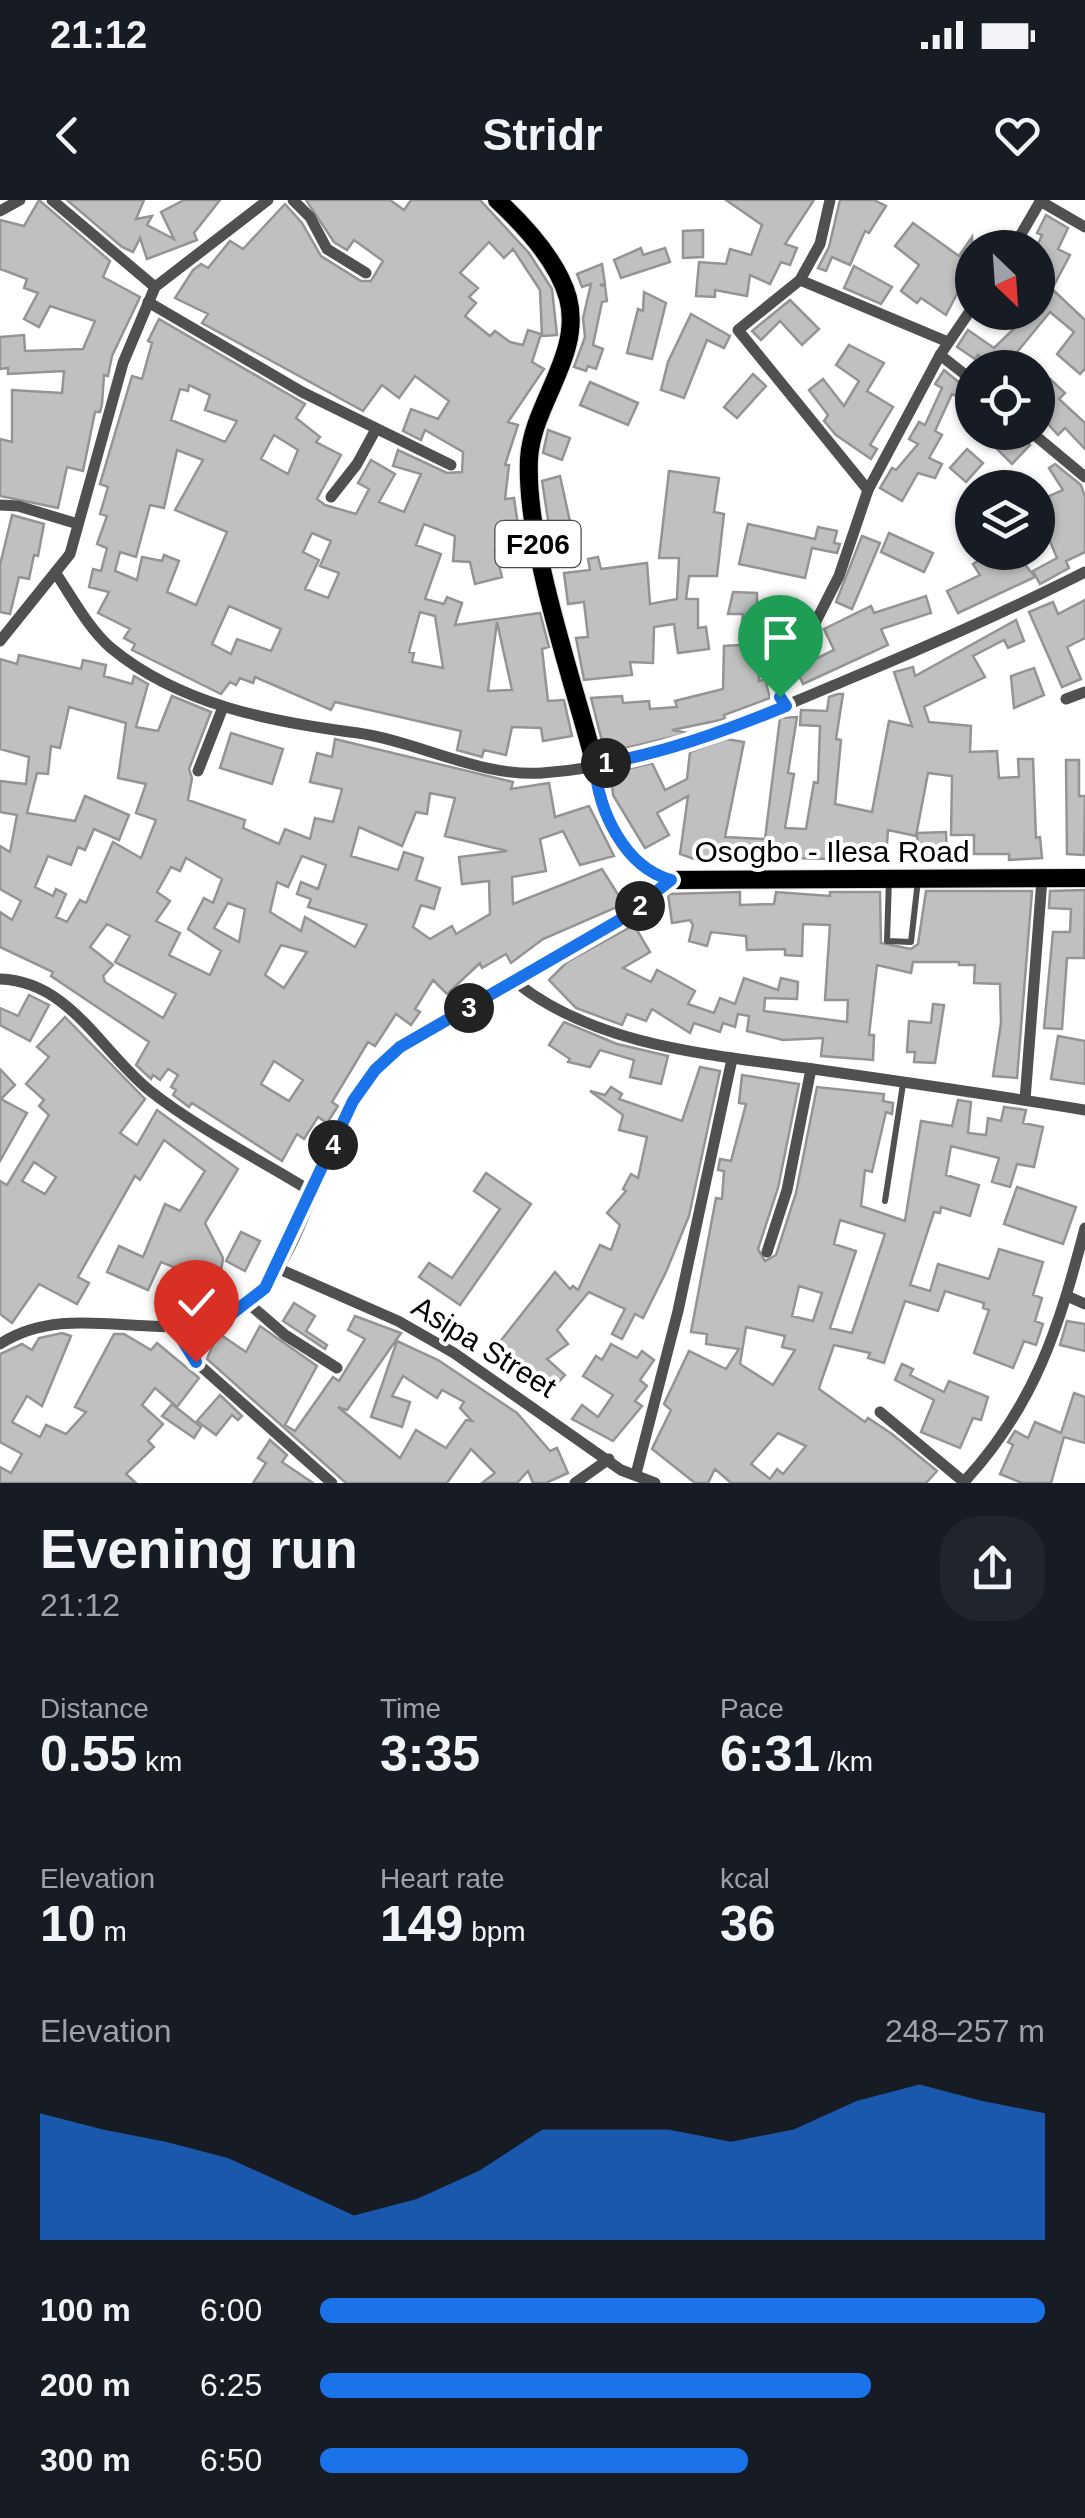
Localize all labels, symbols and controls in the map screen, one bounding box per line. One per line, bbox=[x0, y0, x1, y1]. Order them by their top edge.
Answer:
text: 21:12 bbox=[50, 14, 147, 56]
icon: back bbox=[40, 108, 95, 163]
icon: heart bbox=[990, 108, 1045, 163]
text: Stridr bbox=[482, 109, 603, 160]
north arrow bbox=[955, 230, 1055, 330]
map controls bbox=[955, 230, 1055, 570]
button: locate bbox=[955, 350, 1055, 450]
button: layers bbox=[955, 470, 1055, 570]
road number: F206 bbox=[496, 521, 580, 567]
pin bbox=[738, 595, 823, 698]
icon: arrive bbox=[753, 610, 808, 665]
pin: 1 bbox=[581, 738, 631, 788]
text: 1 bbox=[598, 747, 614, 778]
street label: Osogbo - Ilesa Road bbox=[694, 835, 970, 868]
pin: 2 bbox=[615, 881, 665, 931]
text: 2 bbox=[632, 890, 648, 921]
pin: 3 bbox=[444, 983, 494, 1033]
text: 3 bbox=[461, 992, 477, 1023]
pin: 4 bbox=[308, 1120, 358, 1170]
text: 4 bbox=[325, 1129, 341, 1160]
pin bbox=[154, 1260, 239, 1363]
icon: check bbox=[169, 1275, 224, 1330]
street label: Asipa Street bbox=[406, 1289, 563, 1404]
button: share bbox=[940, 1516, 1045, 1621]
text: Evening run bbox=[40, 1518, 358, 1580]
text: 21:12 bbox=[40, 1587, 120, 1623]
text: Distance bbox=[40, 1693, 149, 1724]
text: Time bbox=[380, 1693, 441, 1724]
text: Pace bbox=[720, 1693, 784, 1724]
text: 0.55 bbox=[40, 1726, 137, 1782]
text: 3:35 bbox=[380, 1726, 480, 1782]
text: 6:31 bbox=[720, 1726, 820, 1782]
text: km bbox=[137, 1746, 182, 1777]
text: /km bbox=[820, 1746, 873, 1777]
text: Elevation bbox=[40, 1863, 155, 1894]
text: Heart rate bbox=[380, 1863, 505, 1894]
text: kcal bbox=[720, 1863, 770, 1894]
text: 10 bbox=[40, 1896, 96, 1952]
text: 149 bbox=[380, 1896, 463, 1952]
text: 36 bbox=[720, 1896, 776, 1952]
text: m bbox=[96, 1916, 127, 1947]
text: bpm bbox=[463, 1916, 526, 1947]
text: Elevation bbox=[40, 2013, 172, 2049]
text: 248–257 m bbox=[885, 2013, 1045, 2049]
text: 100 m bbox=[40, 2292, 131, 2328]
text: 6:00 bbox=[200, 2292, 262, 2328]
text: 200 m bbox=[40, 2367, 131, 2403]
text: 6:25 bbox=[200, 2367, 262, 2403]
text: 300 m bbox=[40, 2442, 131, 2478]
text: 6:50 bbox=[200, 2442, 262, 2478]

